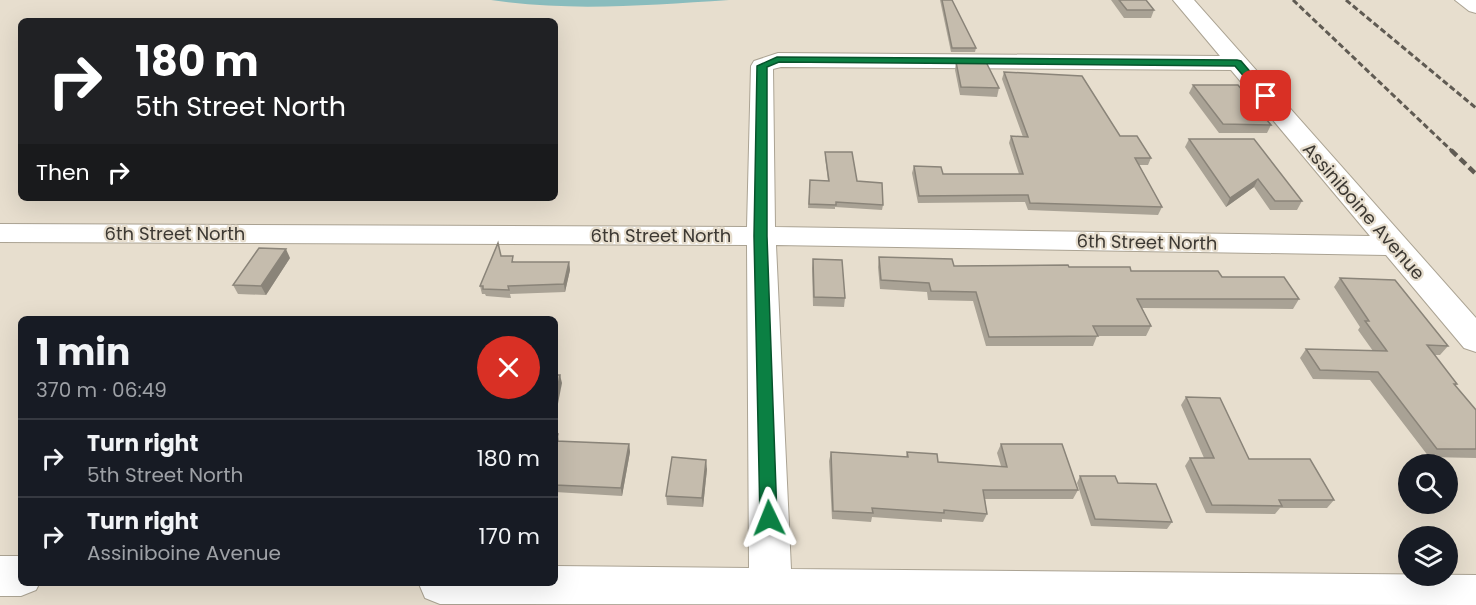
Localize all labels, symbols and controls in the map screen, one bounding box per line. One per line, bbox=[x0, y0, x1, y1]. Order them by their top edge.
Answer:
text: 180 m bbox=[135, 32, 259, 91]
icon: right bbox=[36, 42, 114, 120]
pin bbox=[1240, 70, 1291, 121]
icon: arrive bbox=[1249, 79, 1282, 112]
text: 5th Street North bbox=[135, 88, 346, 125]
street label: Assiniboine Avenue bbox=[1297, 137, 1431, 285]
icon: right bbox=[102, 156, 135, 189]
text: Then bbox=[36, 157, 90, 188]
street label: 6th Street North bbox=[105, 221, 245, 246]
street label: 6th Street North bbox=[591, 223, 731, 248]
street label: 6th Street North bbox=[1076, 228, 1218, 256]
text: 1 min bbox=[36, 327, 130, 378]
button: close bbox=[477, 336, 540, 399]
text: 370 m · 06:49 bbox=[36, 376, 167, 404]
text: Turn right bbox=[87, 428, 198, 459]
icon: right bbox=[36, 442, 69, 475]
text: 180 m bbox=[477, 443, 540, 474]
map controls bbox=[1398, 454, 1458, 586]
button: search bbox=[1398, 454, 1458, 514]
text: 5th Street North bbox=[87, 461, 243, 489]
position arrow bbox=[737, 486, 801, 550]
text: Turn right bbox=[87, 506, 198, 537]
icon: right bbox=[36, 520, 69, 553]
text: 170 m bbox=[479, 521, 540, 552]
button: layers bbox=[1398, 526, 1458, 586]
text: Assiniboine Avenue bbox=[87, 539, 281, 567]

